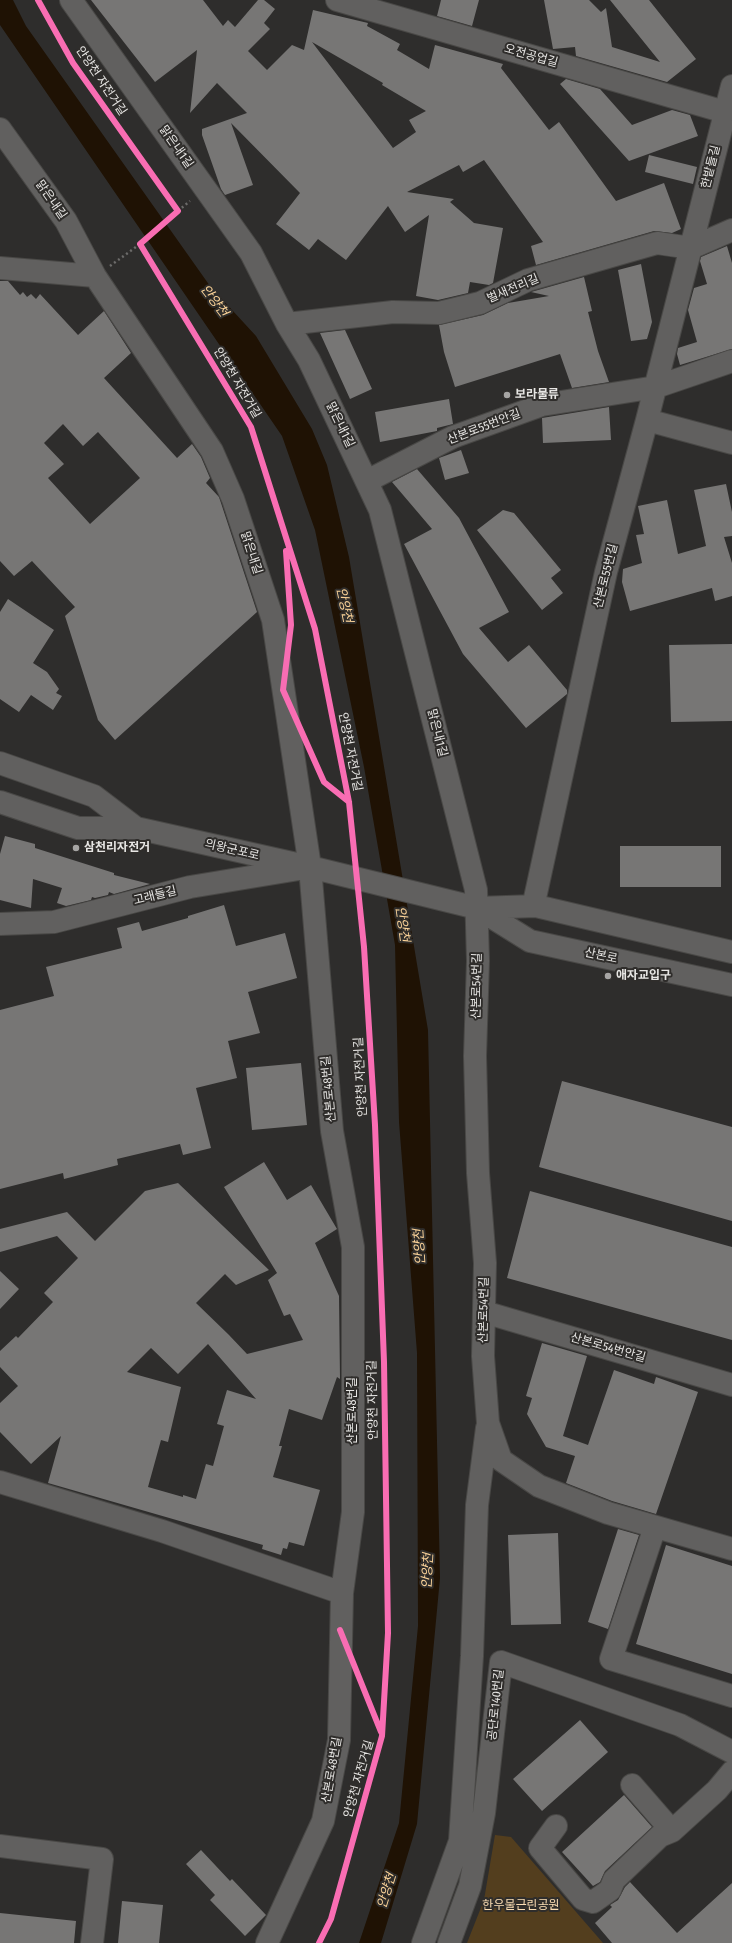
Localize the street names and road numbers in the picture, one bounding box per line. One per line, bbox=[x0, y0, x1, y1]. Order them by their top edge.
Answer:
street label: 오전공업길 bbox=[502, 41, 560, 71]
street label: 안양천 자전거길 bbox=[73, 44, 129, 118]
street label: 맑은내1길 bbox=[156, 123, 196, 171]
street label: 한밭들길 bbox=[699, 144, 723, 190]
street label: 맑은내길 bbox=[32, 178, 70, 222]
street label: 벌새전리길 bbox=[485, 272, 541, 306]
street label: 안양천 자전거길 bbox=[210, 345, 264, 421]
street label: 맑은내1길 bbox=[323, 400, 357, 450]
street label: 산본로55번안길 bbox=[445, 406, 523, 448]
street label: 맑은내길 bbox=[237, 530, 265, 576]
street label: 산본로55번길 bbox=[591, 542, 621, 610]
street label: 맑은내1길 bbox=[424, 708, 450, 758]
street label: 안양천 자전거길 bbox=[335, 711, 365, 793]
street label: 의왕군포로 bbox=[203, 837, 261, 863]
street label: 고래들길 bbox=[132, 884, 178, 908]
street label: 산본로 bbox=[583, 946, 619, 966]
street label: 산본로54번길 bbox=[469, 953, 485, 1019]
street label: 안양천 자전거길 bbox=[352, 1037, 370, 1117]
street label: 산본로48번길 bbox=[319, 1055, 339, 1123]
street label: 산본로54번길 bbox=[476, 1277, 492, 1343]
street label: 산본로54번안길 bbox=[569, 1330, 647, 1366]
street label: 안양천 자전거길 bbox=[365, 1360, 381, 1440]
street label: 산본로48번길 bbox=[346, 1377, 360, 1445]
street label: 공단로140번길 bbox=[485, 1668, 507, 1742]
street label: 산본로48번길 bbox=[319, 1736, 345, 1804]
street label: 안양천 자전거길 bbox=[341, 1739, 377, 1819]

